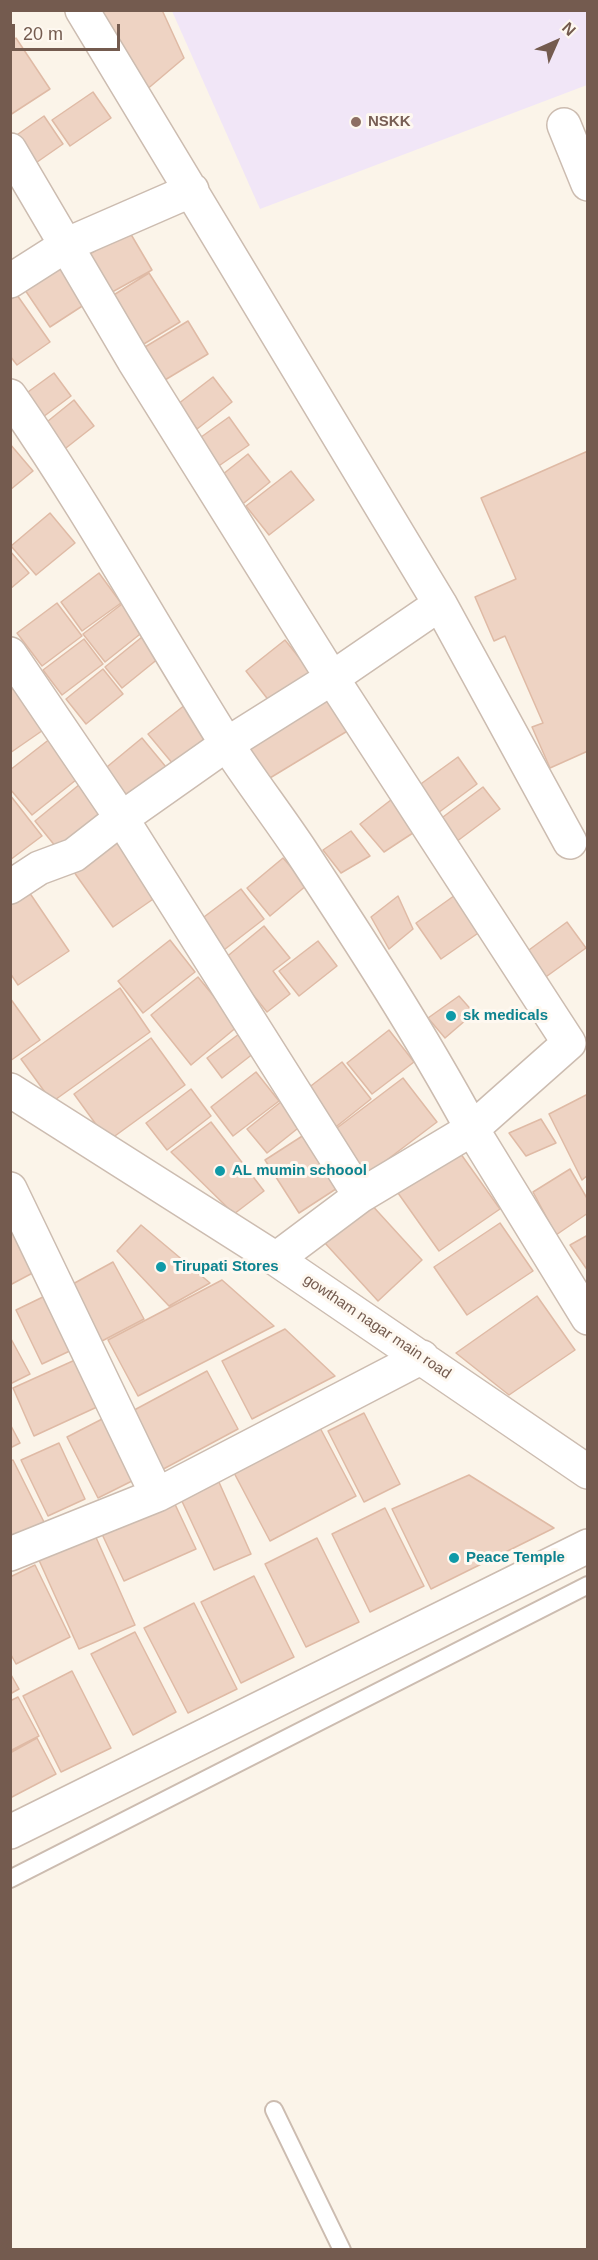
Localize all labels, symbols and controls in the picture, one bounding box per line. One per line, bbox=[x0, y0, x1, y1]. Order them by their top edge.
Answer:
scale bar bbox=[15, 12, 123, 50]
north arrow bbox=[526, 12, 586, 72]
text: N bbox=[559, 19, 579, 39]
text: 20 m bbox=[23, 24, 63, 44]
place label: NSKK bbox=[368, 113, 411, 131]
marker: NSKK bbox=[349, 115, 363, 129]
place label: sk medicals bbox=[463, 1007, 548, 1025]
marker: sk medicals bbox=[444, 1009, 458, 1023]
place label: AL mumin schoool bbox=[232, 1162, 367, 1180]
marker: AL mumin schoool bbox=[213, 1164, 227, 1178]
place label: Tirupati Stores bbox=[173, 1258, 279, 1276]
marker: Tirupati Stores bbox=[154, 1260, 168, 1274]
street label: gowtham nagar main road bbox=[300, 1271, 454, 1383]
place label: Peace Temple bbox=[466, 1549, 565, 1567]
marker: Peace Temple bbox=[447, 1551, 461, 1565]

